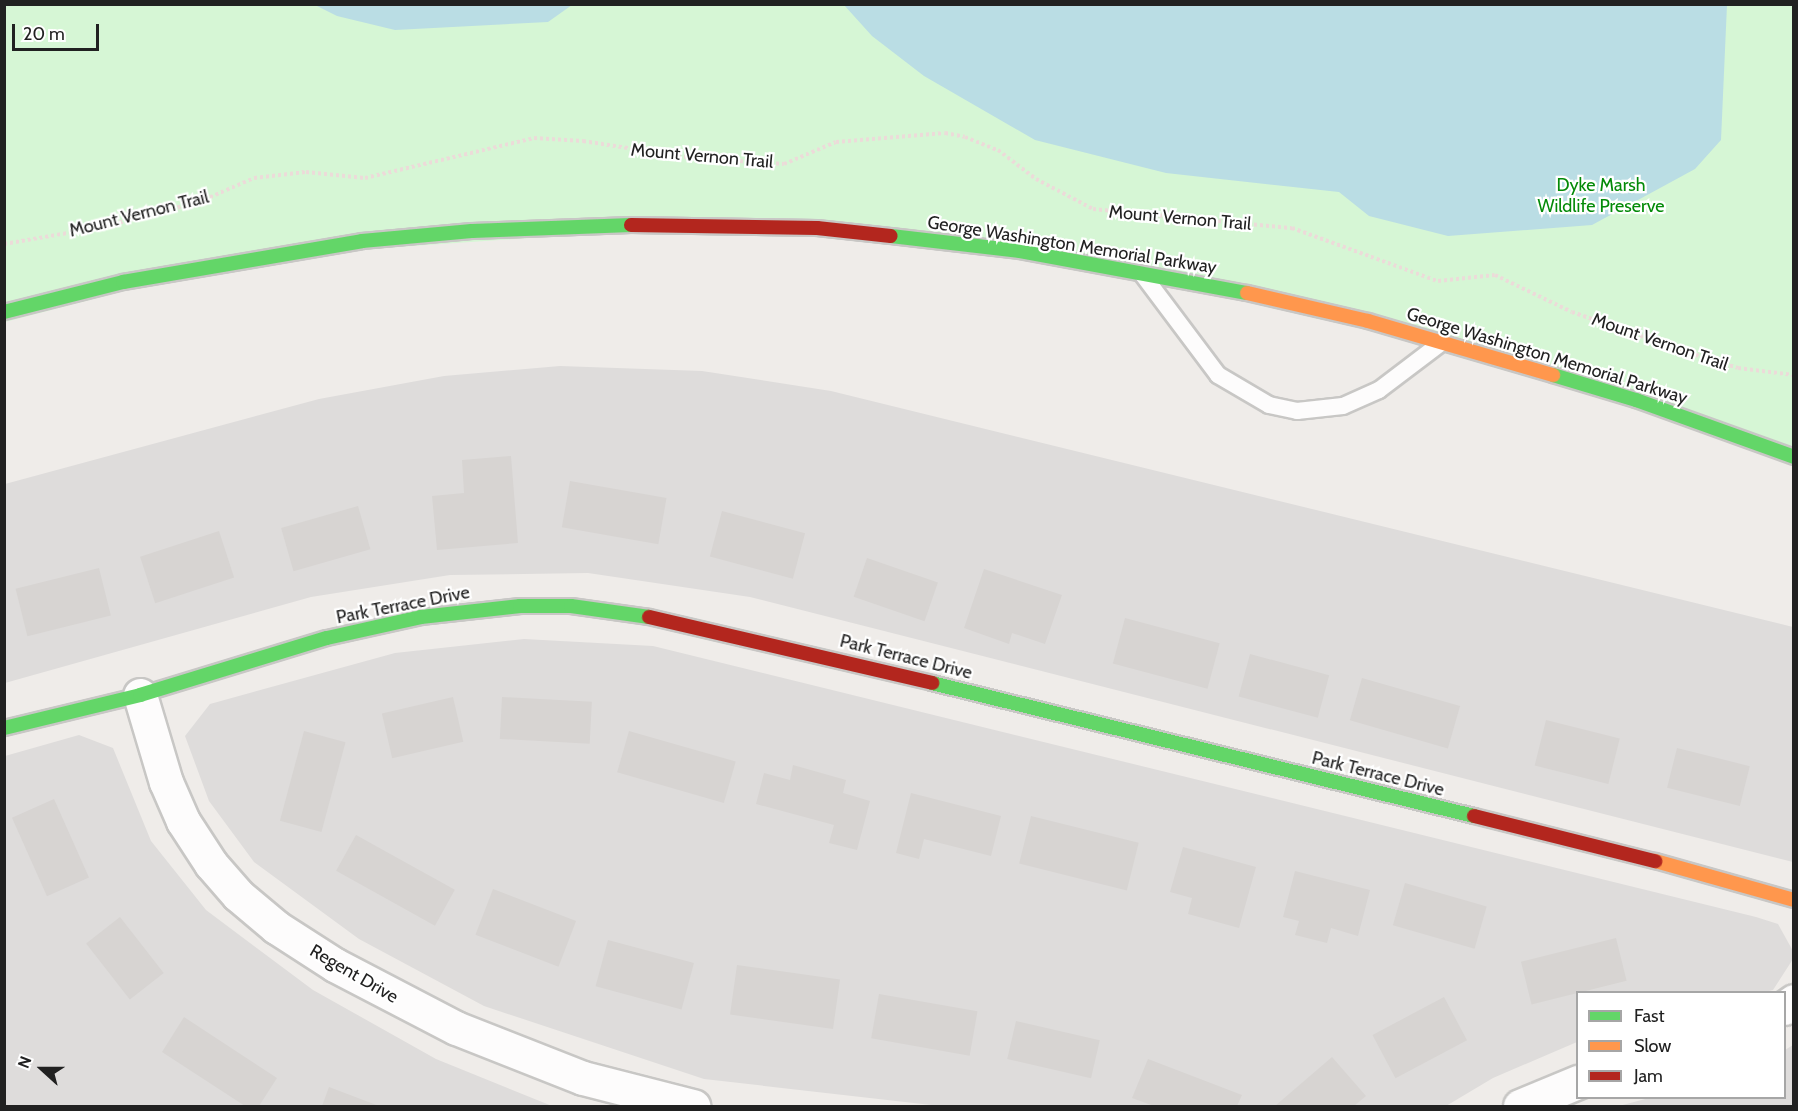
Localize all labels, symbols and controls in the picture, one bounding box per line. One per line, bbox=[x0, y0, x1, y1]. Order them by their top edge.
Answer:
scale bar bbox=[15, 12, 102, 50]
text: 20 m bbox=[23, 23, 65, 45]
street label: Mount Vernon Trail bbox=[630, 139, 774, 173]
park label: Dyke Marsh Wildlife Preserve bbox=[1537, 175, 1665, 218]
street label: Mount Vernon Trail bbox=[67, 186, 211, 242]
street label: Mount Vernon Trail bbox=[1108, 201, 1252, 235]
street label: George Washington Memorial Parkway bbox=[926, 211, 1218, 279]
street label: George Washington Memorial Parkway bbox=[1404, 303, 1690, 409]
street label: Mount Vernon Trail bbox=[1589, 309, 1731, 375]
street label: Park Terrace Drive bbox=[334, 581, 472, 629]
street label: Park Terrace Drive bbox=[838, 630, 974, 684]
street label: Park Terrace Drive bbox=[1310, 747, 1446, 801]
street label: Regent Drive bbox=[306, 940, 402, 1008]
legend bbox=[1576, 991, 1786, 1099]
text: Fast bbox=[1634, 1005, 1665, 1027]
text: Slow bbox=[1634, 1035, 1671, 1057]
north arrow bbox=[12, 1039, 72, 1099]
text: N bbox=[14, 1054, 36, 1071]
text: Jam bbox=[1634, 1065, 1663, 1087]

